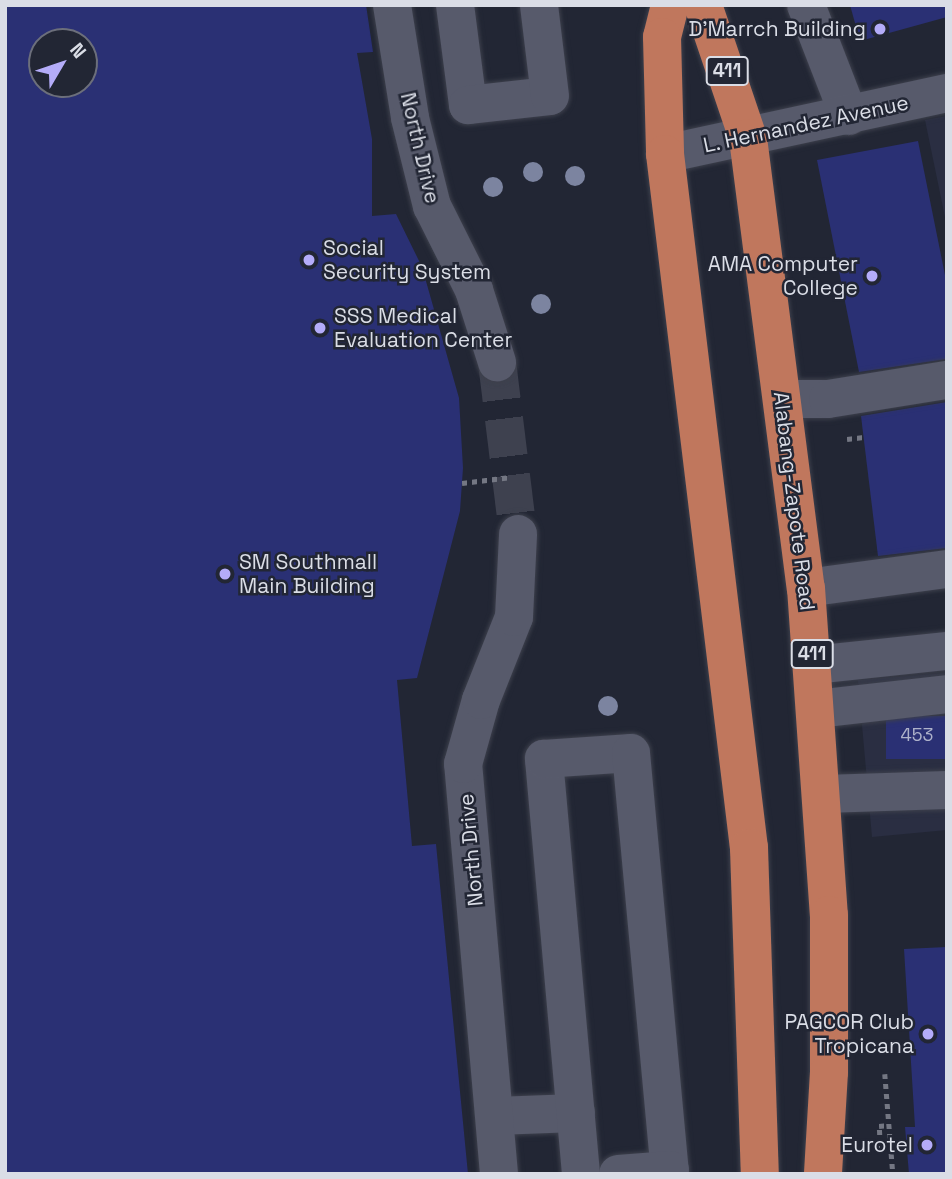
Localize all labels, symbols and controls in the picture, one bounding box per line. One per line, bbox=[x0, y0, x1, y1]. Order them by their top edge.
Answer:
place label: D'Marrch Building bbox=[688, 16, 866, 42]
marker: D'Marrch Building bbox=[872, 21, 888, 37]
north arrow bbox=[28, 28, 98, 98]
text: N bbox=[64, 38, 92, 64]
road number: 411 bbox=[704, 55, 750, 86]
street label: North Drive bbox=[395, 90, 445, 206]
street label: L. Hernandez Avenue bbox=[701, 90, 911, 158]
place label: Social Security System bbox=[323, 235, 491, 285]
place label: AMA Computer College bbox=[707, 251, 858, 301]
marker: Social Security System bbox=[301, 252, 317, 268]
marker: AMA Computer College bbox=[864, 268, 880, 284]
place label: SSS Medical Evaluation Center bbox=[334, 303, 512, 353]
marker: SSS Medical Evaluation Center bbox=[312, 320, 328, 336]
street label: Alabang-Zapote Road bbox=[768, 390, 820, 612]
place label: SM Southmall Main Building bbox=[239, 549, 377, 599]
marker: SM Southmall Main Building bbox=[217, 566, 233, 582]
road number: 411 bbox=[789, 638, 835, 670]
house number: 453 bbox=[901, 724, 933, 746]
street label: North Drive bbox=[454, 793, 488, 907]
place label: PAGCOR Club Tropicana bbox=[785, 1009, 914, 1059]
marker: PAGCOR Club Tropicana bbox=[920, 1026, 936, 1042]
place label: Eurotel bbox=[841, 1132, 913, 1158]
marker: Eurotel bbox=[919, 1137, 935, 1153]

